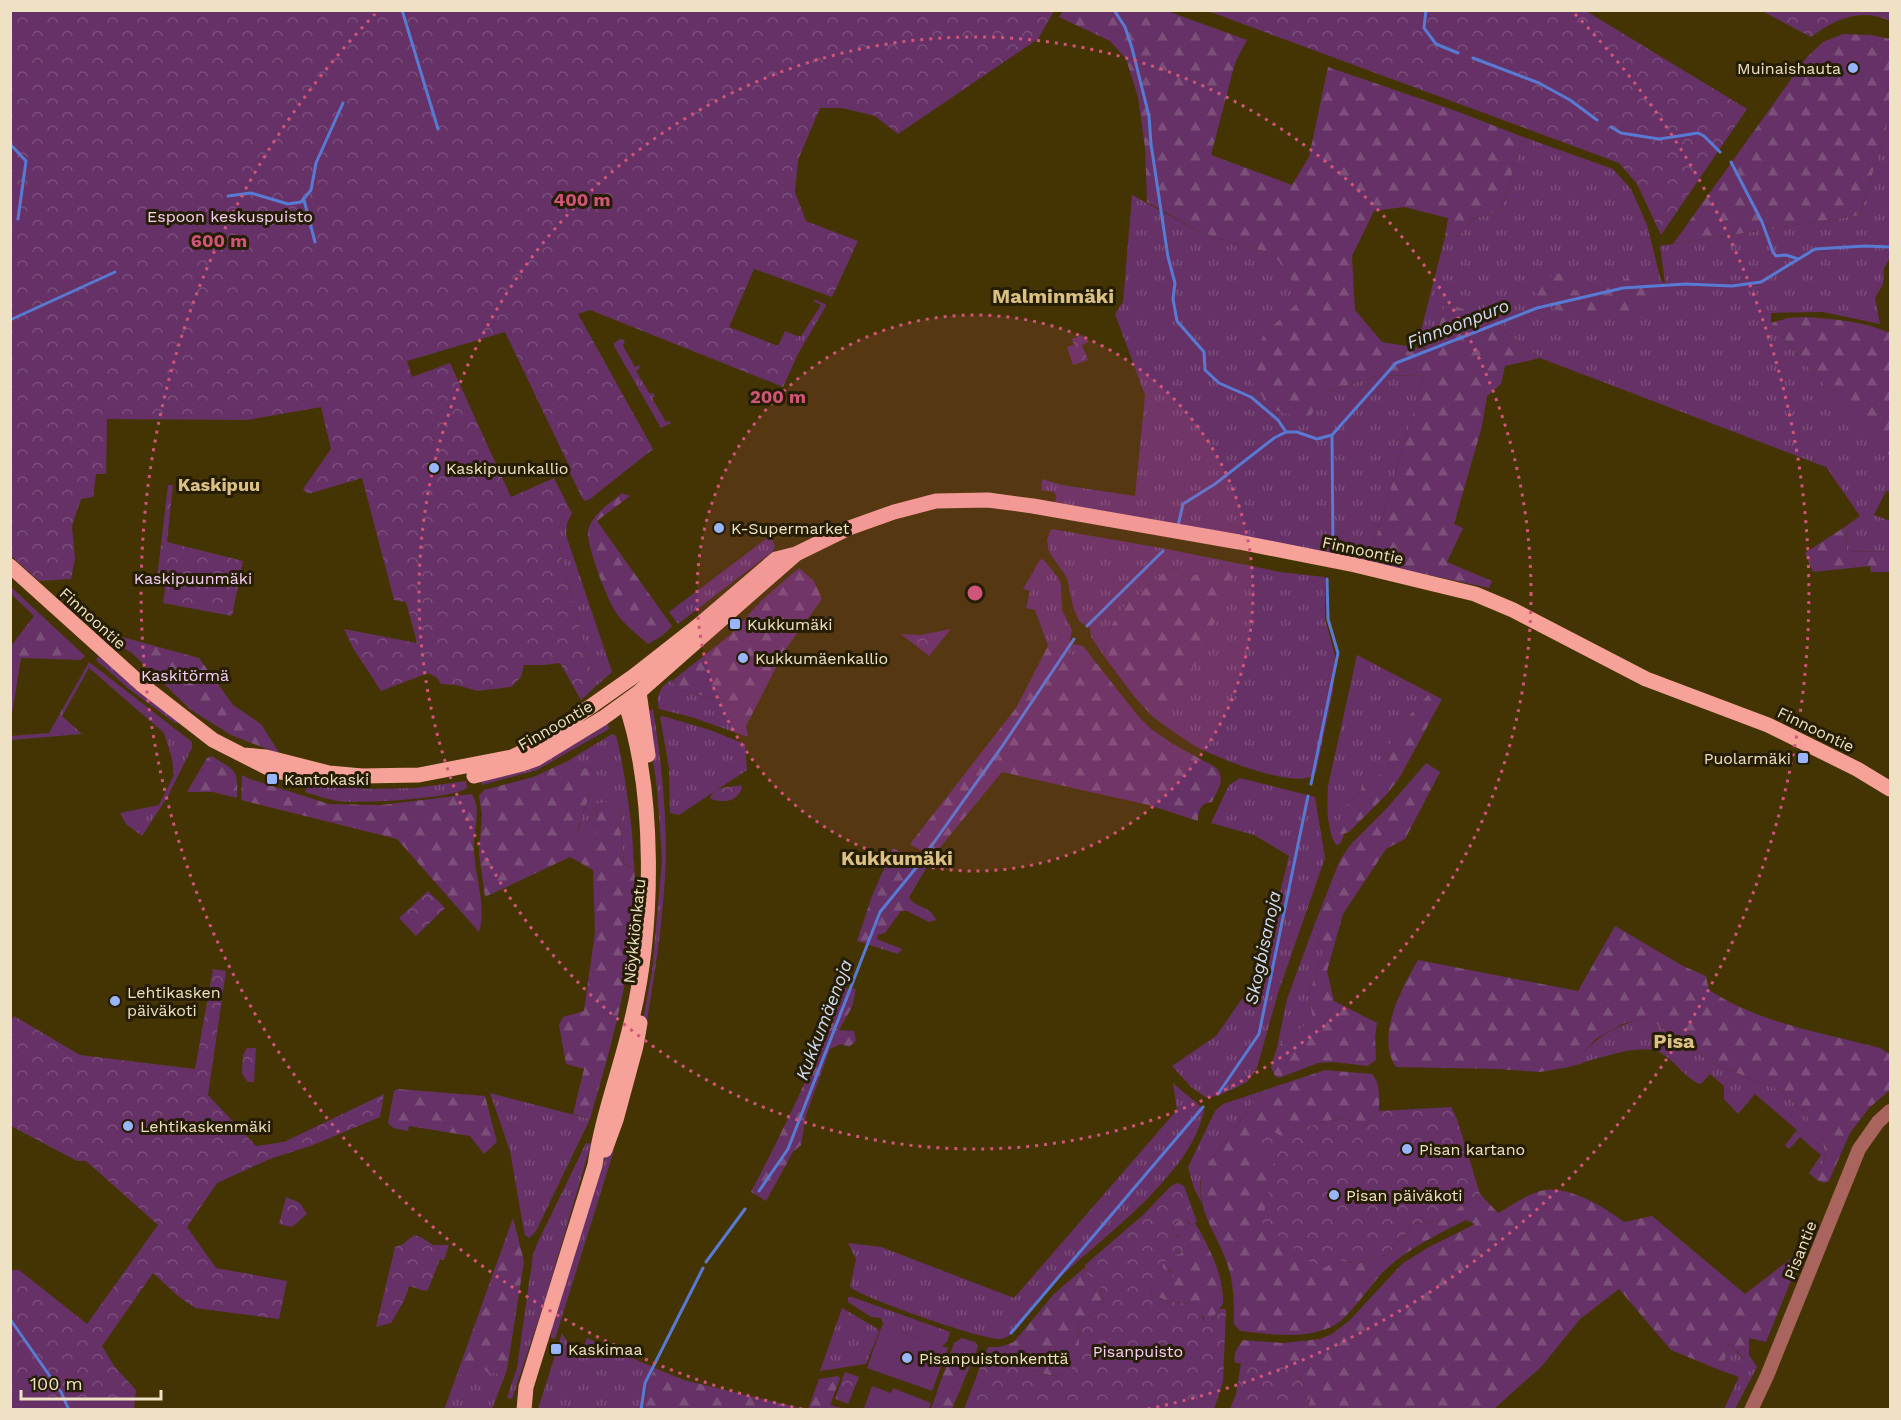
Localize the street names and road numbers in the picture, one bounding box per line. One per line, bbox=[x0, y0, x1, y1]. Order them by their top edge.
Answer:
street label: Finnoontie bbox=[1320, 533, 1405, 568]
street label: Finnoontie bbox=[55, 584, 130, 653]
street label: Finnoontie bbox=[515, 696, 596, 754]
street label: Finnoontie bbox=[1774, 703, 1857, 756]
street label: Nöykkiönkatu bbox=[620, 878, 649, 984]
street label: Pisantie bbox=[1780, 1218, 1821, 1282]

